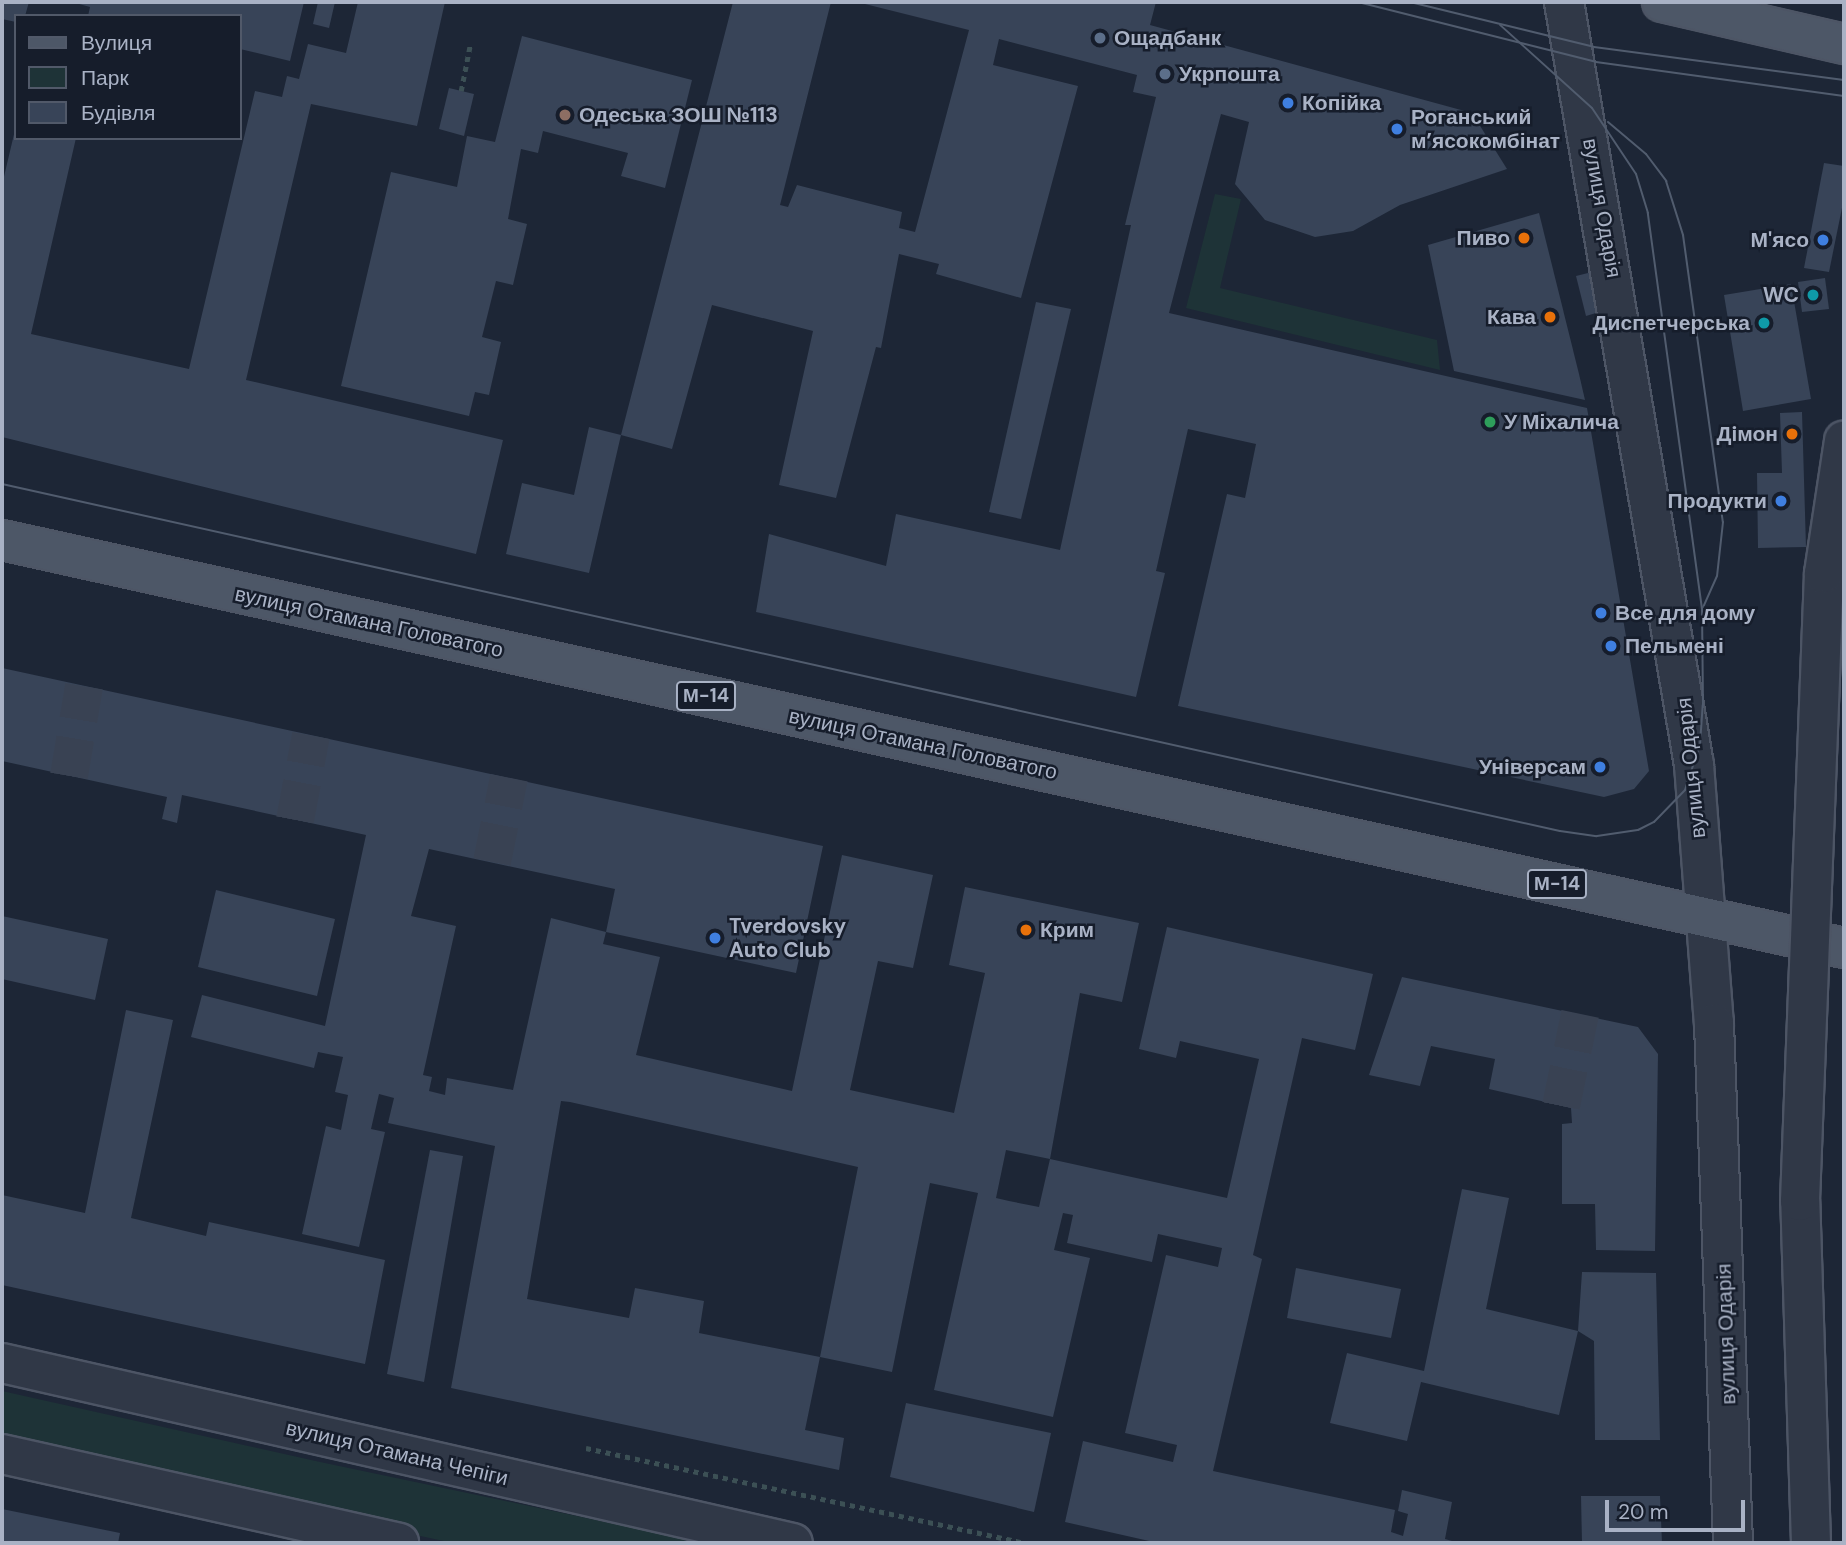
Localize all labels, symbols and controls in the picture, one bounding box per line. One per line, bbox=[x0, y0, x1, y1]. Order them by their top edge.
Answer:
legend bbox=[14, 14, 242, 140]
place label: Ощадбанк bbox=[1114, 25, 1221, 51]
text: Вулиця bbox=[81, 29, 152, 57]
marker: Ощадбанк bbox=[1092, 30, 1108, 46]
place label: Укрпошта bbox=[1179, 61, 1280, 87]
text: Парк bbox=[81, 64, 129, 92]
marker: Укрпошта bbox=[1157, 66, 1173, 82]
place label: Копійка bbox=[1302, 90, 1381, 116]
marker: Копійка bbox=[1280, 95, 1296, 111]
text: Будівля bbox=[81, 99, 155, 127]
place label: Одеська ЗОШ №113 bbox=[579, 102, 778, 128]
place label: Роганський м’ясокомбінат bbox=[1411, 104, 1560, 154]
marker: Одеська ЗОШ №113 bbox=[557, 107, 573, 123]
marker: Роганський м’ясокомбінат bbox=[1389, 121, 1405, 137]
street label: вулиця Одарія bbox=[1577, 136, 1627, 280]
place label: Пиво bbox=[1457, 225, 1510, 251]
place label: М'ясо bbox=[1751, 227, 1809, 253]
marker: Пиво bbox=[1516, 230, 1532, 246]
marker: М'ясо bbox=[1815, 232, 1831, 248]
place label: WC bbox=[1763, 282, 1799, 308]
marker: WC bbox=[1805, 287, 1821, 303]
place label: Кава bbox=[1487, 304, 1536, 330]
marker: Кава bbox=[1542, 309, 1558, 325]
place label: Диспетчерська bbox=[1593, 310, 1750, 336]
marker: Диспетчерська bbox=[1756, 315, 1772, 331]
place label: У Міхалича bbox=[1504, 409, 1619, 435]
marker: У Міхалича bbox=[1482, 414, 1498, 430]
place label: Дiмон bbox=[1717, 421, 1778, 447]
marker: Дiмон bbox=[1784, 426, 1800, 442]
place label: Продукти bbox=[1668, 488, 1767, 514]
marker: Продукти bbox=[1773, 493, 1789, 509]
street label: вулиця Отамана Головатого bbox=[233, 581, 505, 663]
place label: Все для дому bbox=[1615, 600, 1755, 626]
marker: Все для дому bbox=[1593, 605, 1609, 621]
place label: Пельмені bbox=[1625, 633, 1724, 659]
marker: Пельмені bbox=[1603, 638, 1619, 654]
road number: М-14 bbox=[674, 680, 738, 712]
street label: вулиця Одарія bbox=[1671, 696, 1711, 840]
street label: вулиця Отамана Головатого bbox=[787, 703, 1059, 785]
place label: Унiверсам bbox=[1479, 754, 1586, 780]
marker: Унiверсам bbox=[1592, 759, 1608, 775]
road number: М-14 bbox=[1526, 869, 1588, 900]
place label: Tverdovsky Auto Club bbox=[729, 913, 846, 963]
place label: Крим bbox=[1040, 917, 1094, 943]
marker: Крим bbox=[1018, 922, 1034, 938]
marker: Tverdovsky Auto Club bbox=[707, 930, 723, 946]
street label: вулиця Одарія bbox=[1711, 1263, 1741, 1405]
street label: вулиця Отамана Чепіги bbox=[283, 1415, 511, 1491]
scale bar bbox=[1608, 1486, 1748, 1530]
text: 20 m bbox=[1618, 1498, 1669, 1526]

